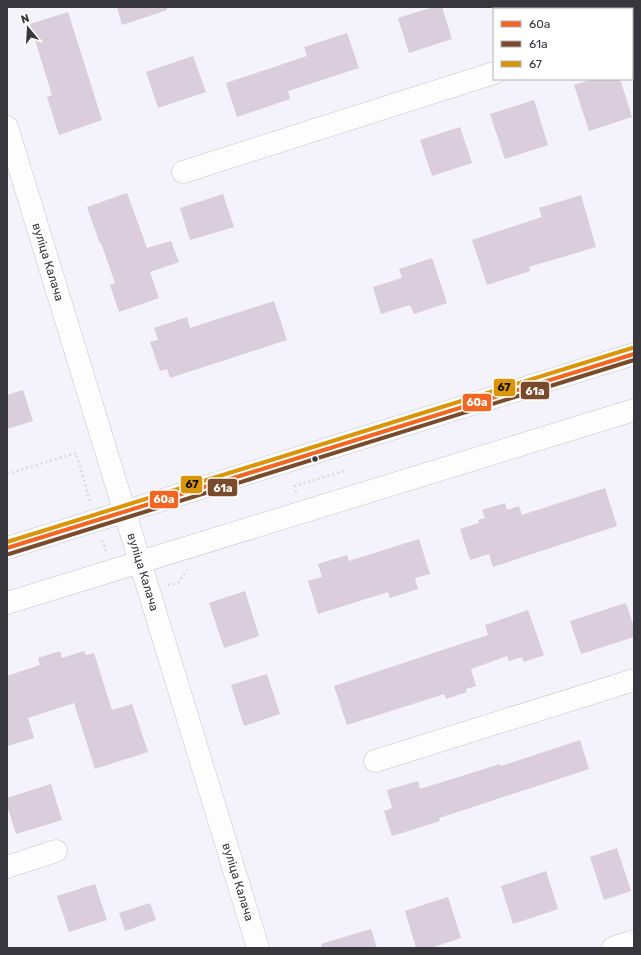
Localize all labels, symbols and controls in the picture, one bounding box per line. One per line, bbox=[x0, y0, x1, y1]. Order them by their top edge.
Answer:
north arrow bbox=[8, 8, 48, 48]
legend bbox=[493, 8, 633, 80]
text: N bbox=[19, 12, 31, 26]
text: 60а bbox=[529, 17, 550, 31]
text: 61а bbox=[529, 37, 548, 51]
text: 67 bbox=[529, 57, 542, 71]
street label: вуліца Калача bbox=[29, 221, 67, 303]
line badge: 67 bbox=[493, 378, 516, 397]
text: 67 bbox=[497, 381, 511, 394]
line badge: 61а bbox=[520, 381, 550, 400]
text: 61а bbox=[526, 385, 544, 398]
line badge: 60а bbox=[462, 393, 492, 412]
text: 60а bbox=[466, 396, 488, 409]
unlabelled marker bbox=[310, 454, 320, 464]
line badge: 67 bbox=[180, 475, 203, 494]
text: 67 bbox=[185, 478, 199, 491]
line badge: 61а bbox=[207, 478, 238, 497]
text: 61а bbox=[214, 482, 232, 495]
line badge: 60а bbox=[149, 490, 179, 509]
text: 60а bbox=[153, 493, 175, 506]
street label: вуліца Калача bbox=[124, 531, 162, 613]
street label: вуліца Калача bbox=[219, 841, 257, 923]

